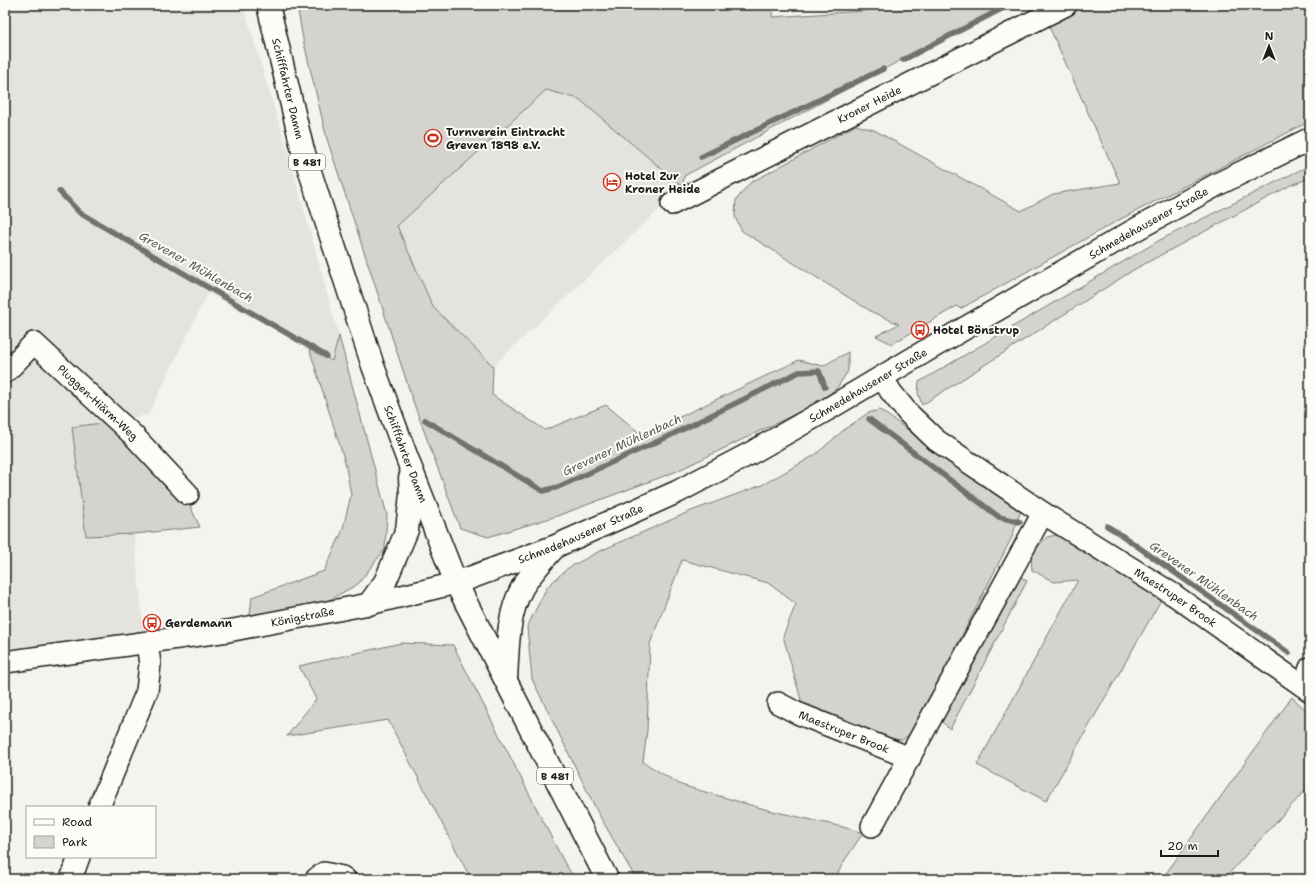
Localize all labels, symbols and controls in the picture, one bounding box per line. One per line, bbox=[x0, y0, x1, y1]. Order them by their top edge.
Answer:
north arrow bbox=[1249, 26, 1289, 66]
text: N bbox=[1265, 29, 1274, 44]
street label: Schifffahrter Damm bbox=[269, 37, 307, 141]
street label: Kroner Heide bbox=[835, 82, 904, 127]
place label: Turnverein Eintracht Greven 1898 e.V. bbox=[446, 125, 566, 153]
sports icon: Turnverein Eintracht Greven 1898 e.V. bbox=[423, 128, 443, 148]
road number: B 481 bbox=[289, 154, 325, 170]
place label: Hotel Zur Kroner Heide bbox=[625, 169, 701, 197]
hotel icon: Hotel Zur Kroner Heide bbox=[602, 172, 622, 192]
street label: Schmedehausener Straße bbox=[1086, 183, 1211, 263]
water label: Grevener Mühlenbach bbox=[136, 228, 256, 306]
bus stop icon: Hotel Bönstrup bbox=[910, 320, 930, 340]
place label: Hotel Bönstrup bbox=[933, 323, 1020, 338]
street label: Schmedehausener Straße bbox=[806, 344, 930, 426]
street label: Pluggen-Hiärm-Weg bbox=[54, 361, 142, 444]
street label: Schifffahrter Damm bbox=[381, 403, 431, 505]
water label: Grevener Mühlenbach bbox=[560, 410, 684, 480]
street label: Schmedehausener Straße bbox=[516, 501, 646, 567]
water label: Grevener Mühlenbach bbox=[1146, 537, 1262, 625]
street label: Maestruper Brook bbox=[1131, 564, 1220, 630]
street label: Königstraße bbox=[270, 603, 336, 630]
bus stop icon: Gerdemann bbox=[142, 613, 162, 633]
place label: Gerdemann bbox=[165, 616, 233, 631]
street label: Maestruper Brook bbox=[796, 707, 892, 757]
road number: B 481 bbox=[537, 768, 573, 784]
legend bbox=[26, 806, 156, 858]
text: Road bbox=[62, 814, 93, 830]
scale bar bbox=[1161, 832, 1218, 858]
text: Park bbox=[62, 834, 88, 850]
text: 20 m bbox=[1167, 838, 1198, 854]

